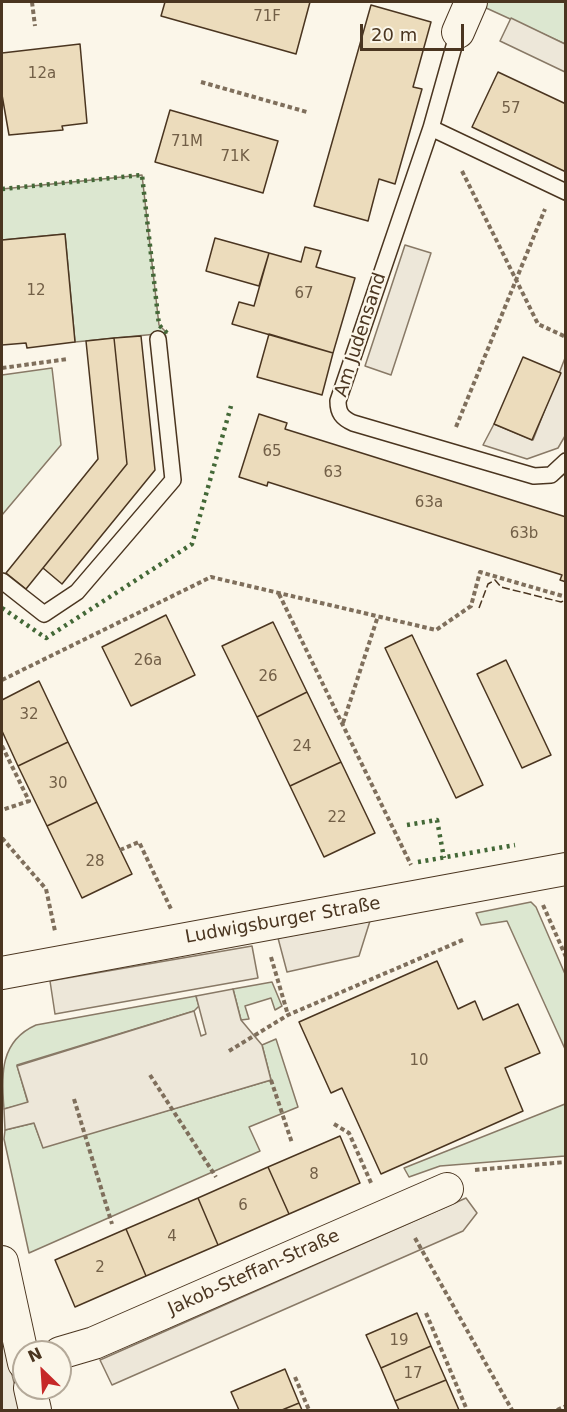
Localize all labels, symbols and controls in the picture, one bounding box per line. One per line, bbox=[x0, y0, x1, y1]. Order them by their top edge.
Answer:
house number: 71F bbox=[253, 8, 281, 26]
scale bar bbox=[363, 12, 466, 50]
text: 20 m bbox=[371, 24, 417, 45]
house number: 12a bbox=[28, 65, 56, 83]
house number: 57 bbox=[501, 100, 521, 118]
house number: 71M bbox=[171, 133, 203, 151]
house number: 71K bbox=[221, 148, 249, 166]
street label: Am Judensand bbox=[331, 270, 391, 400]
house number: 12 bbox=[26, 282, 46, 300]
house number: 67 bbox=[294, 285, 314, 303]
house number: 65 bbox=[262, 443, 282, 461]
house number: 63 bbox=[323, 464, 343, 482]
house number: 63a bbox=[415, 494, 443, 512]
house number: 63b bbox=[510, 525, 538, 543]
house number: 26a bbox=[134, 652, 162, 670]
house number: 26 bbox=[258, 668, 278, 686]
house number: 32 bbox=[19, 706, 39, 724]
house number: 24 bbox=[292, 738, 312, 756]
house number: 30 bbox=[48, 775, 68, 793]
house number: 22 bbox=[327, 809, 347, 827]
house number: 28 bbox=[85, 853, 105, 871]
street label: Ludwigsburger Straße bbox=[184, 893, 382, 949]
house number: 10 bbox=[409, 1052, 429, 1070]
house number: 8 bbox=[309, 1166, 319, 1184]
house number: 6 bbox=[238, 1197, 248, 1215]
street label: Jakob-Steffan-Straße bbox=[165, 1225, 343, 1321]
house number: 4 bbox=[167, 1228, 177, 1246]
house number: 2 bbox=[95, 1259, 105, 1277]
house number: 19 bbox=[389, 1332, 409, 1350]
north arrow bbox=[12, 1340, 72, 1400]
text: N bbox=[25, 1344, 45, 1366]
house number: 17 bbox=[403, 1365, 423, 1383]

